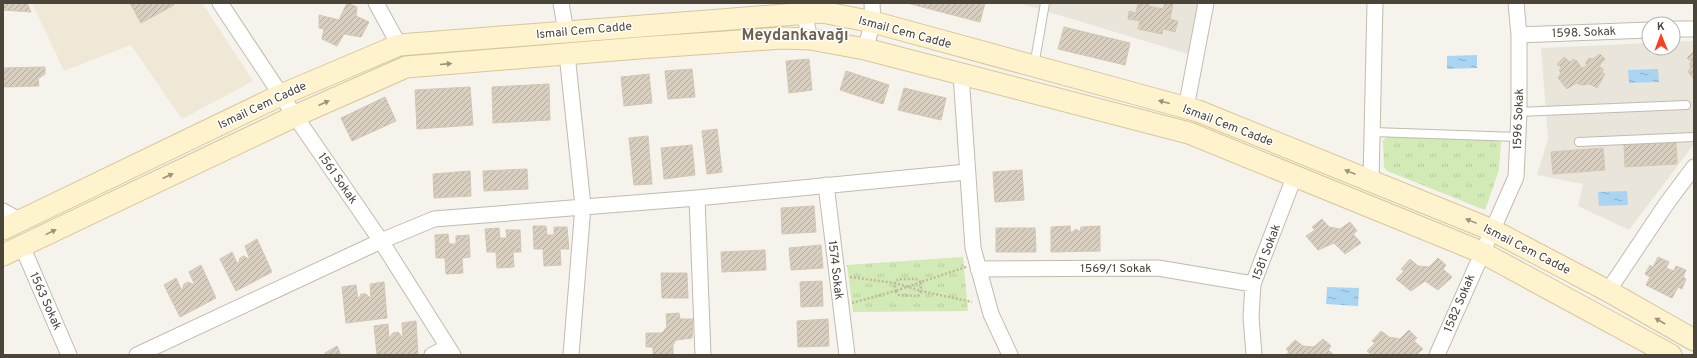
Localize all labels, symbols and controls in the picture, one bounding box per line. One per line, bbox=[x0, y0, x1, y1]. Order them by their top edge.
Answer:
street label: Ismail Cem Cadde bbox=[856, 13, 953, 53]
north arrow bbox=[1641, 16, 1681, 56]
street label: Ismail Cem Cadde bbox=[536, 19, 633, 43]
text: K bbox=[1657, 20, 1665, 34]
street label: 1598. Sokak bbox=[1552, 24, 1616, 42]
district label: Meydankavağı bbox=[741, 26, 849, 46]
one-way arrow bbox=[440, 60, 452, 67]
street label: Ismail Cem Cadde bbox=[216, 78, 309, 133]
street label: 1596 Sokak bbox=[1510, 88, 1528, 150]
one-way arrow bbox=[1157, 99, 1169, 105]
one-way arrow bbox=[318, 100, 330, 106]
street label: Ismail Cem Cadde bbox=[1180, 101, 1275, 151]
street label: 1561 Sokak bbox=[314, 150, 361, 207]
one-way arrow bbox=[1344, 169, 1356, 175]
one-way arrow bbox=[163, 173, 174, 179]
one-way arrow bbox=[1464, 218, 1476, 224]
street label: Ismail Cem Cadde bbox=[1480, 221, 1573, 279]
street label: 1581 Sokak bbox=[1249, 222, 1285, 283]
one-way arrow bbox=[45, 229, 57, 235]
street label: 1574 Sokak bbox=[823, 240, 847, 301]
street label: 1569/1 Sokak bbox=[1080, 261, 1152, 277]
street label: 1563 Sokak bbox=[25, 270, 65, 333]
street label: 1582 Sokak bbox=[1441, 272, 1479, 335]
one-way arrow bbox=[1654, 318, 1666, 324]

